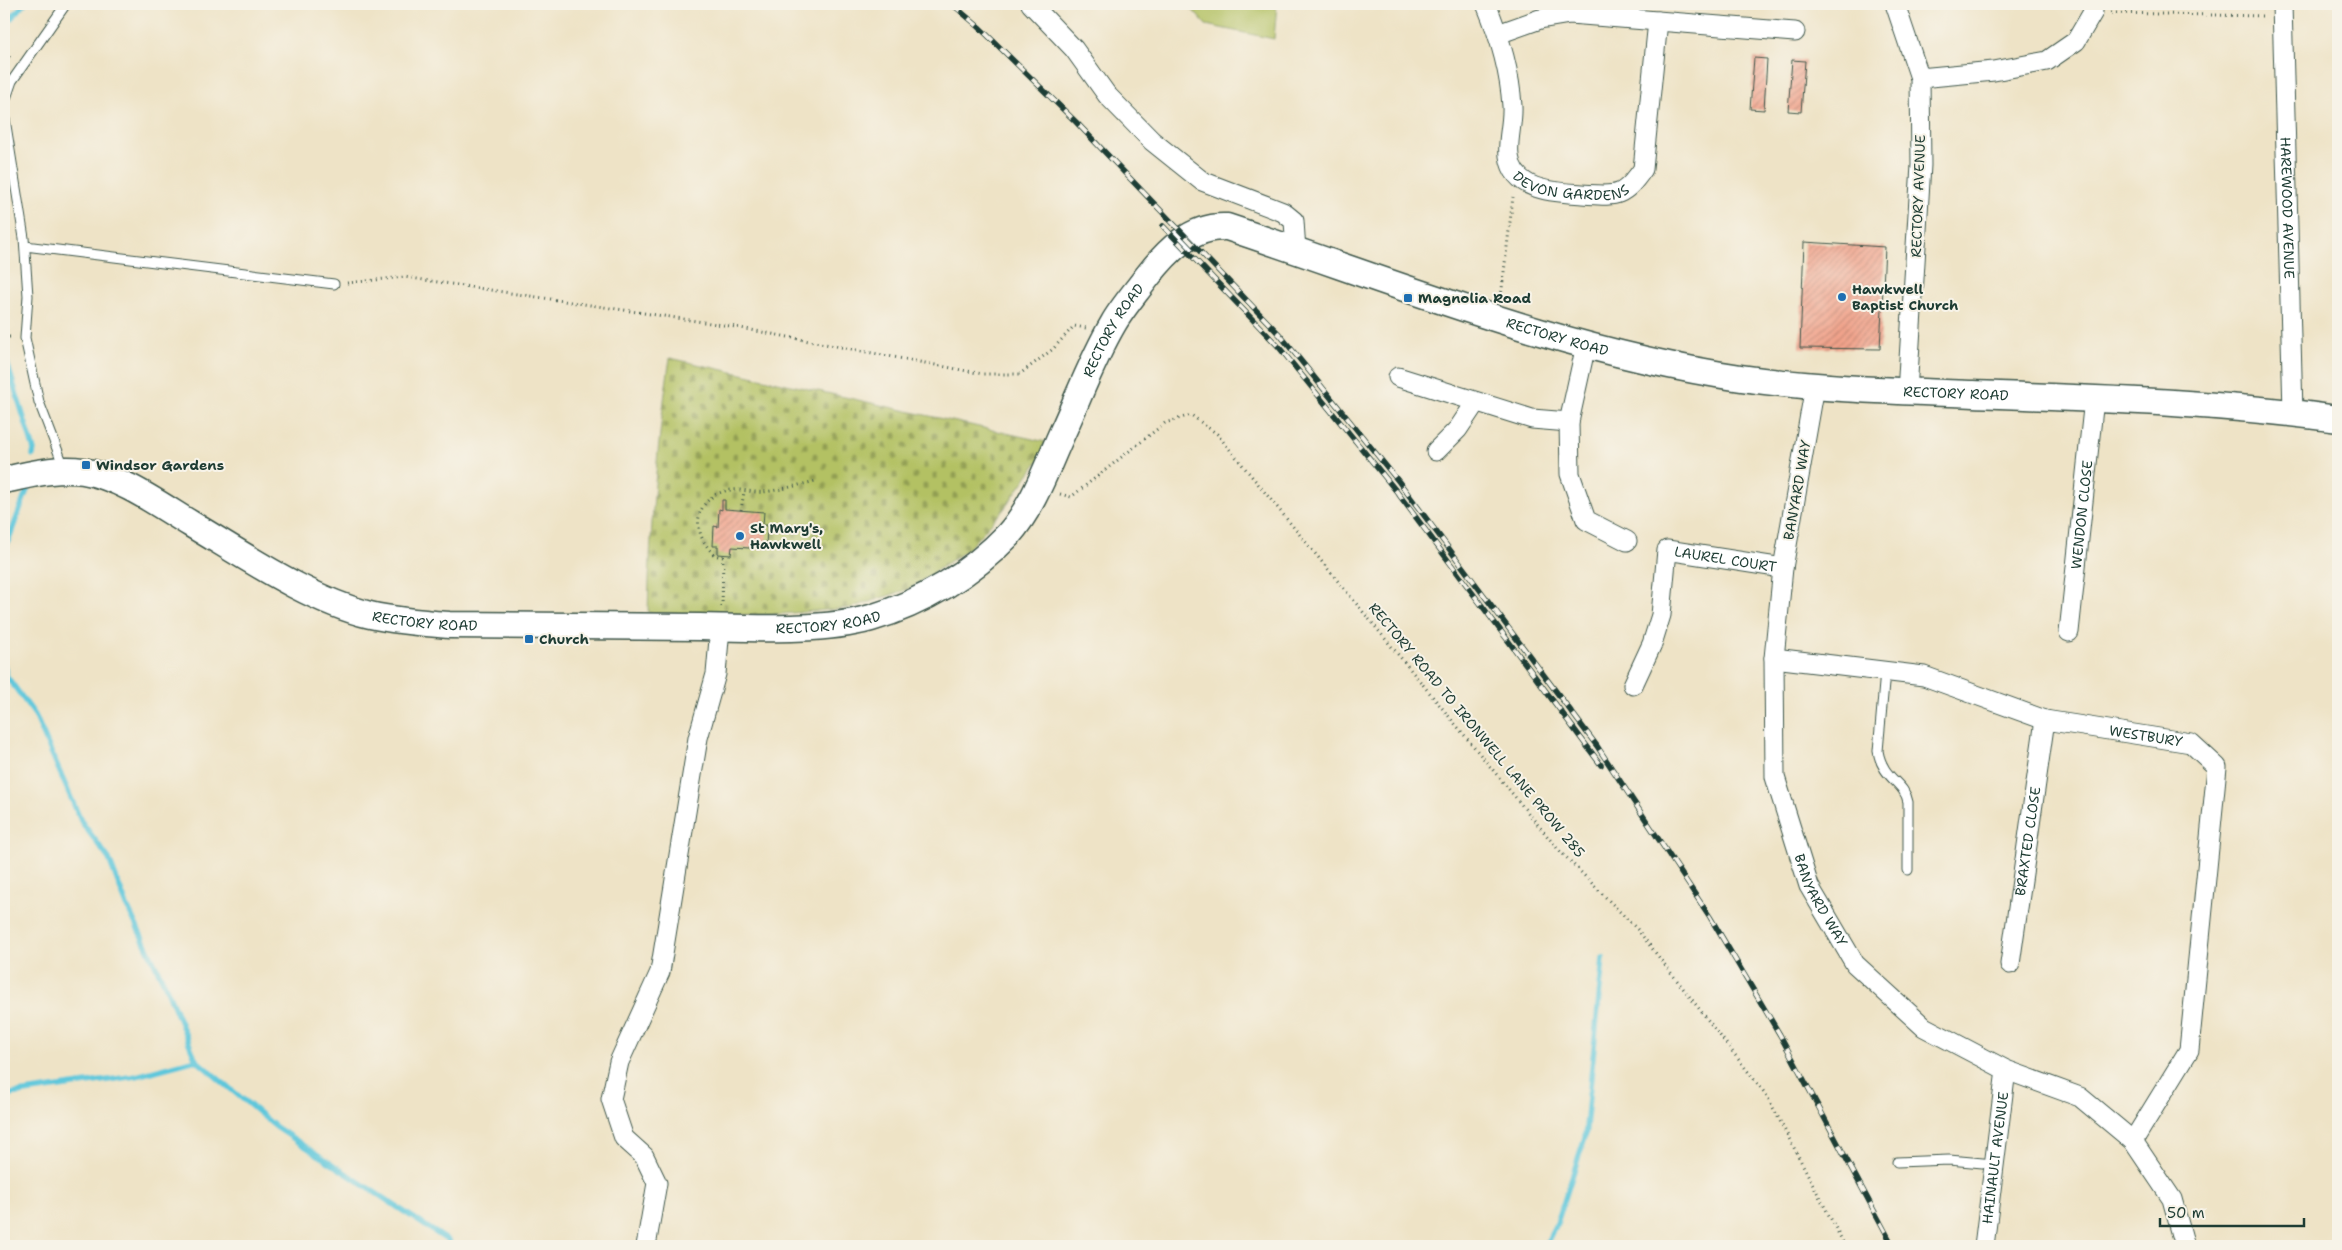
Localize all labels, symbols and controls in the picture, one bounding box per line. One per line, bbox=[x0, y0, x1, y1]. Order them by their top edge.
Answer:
street label: RECTORY AVENUE bbox=[1907, 134, 1929, 258]
street label: HAREWOOD AVENUE bbox=[2277, 137, 2298, 279]
street label: DEVON GARDENS bbox=[1509, 167, 1633, 204]
street label: RECTORY ROAD bbox=[1079, 280, 1148, 380]
place label: Hawkwell Baptist Church bbox=[1852, 280, 1958, 314]
place label: Magnolia Road bbox=[1418, 289, 1531, 307]
marker: Hawkwell Baptist Church bbox=[1836, 291, 1848, 303]
marker: Magnolia Road bbox=[1402, 292, 1414, 304]
street label: RECTORY ROAD bbox=[1504, 313, 1611, 360]
street label: RECTORY ROAD bbox=[1903, 382, 2009, 404]
street label: BANYARD WAY bbox=[1779, 438, 1815, 542]
place label: Windsor Gardens bbox=[96, 456, 224, 474]
marker: Windsor Gardens bbox=[80, 459, 92, 471]
street label: WENDON CLOSE bbox=[2067, 459, 2096, 570]
place label: St Mary's, Hawkwell bbox=[750, 519, 823, 553]
marker: St Mary's, Hawkwell bbox=[734, 530, 746, 542]
street label: LAUREL COURT bbox=[1673, 542, 1778, 576]
street label: RECTORY ROAD TO IRONWELL LANE PROW 285 bbox=[1365, 599, 1589, 861]
street label: RECTORY ROAD bbox=[371, 607, 478, 634]
street label: RECTORY ROAD bbox=[776, 607, 883, 637]
place label: Church bbox=[539, 630, 589, 648]
marker: Church bbox=[523, 633, 535, 645]
street label: WESTBURY bbox=[2108, 721, 2185, 751]
street label: BRAXTED CLOSE bbox=[2011, 785, 2044, 897]
street label: BANYARD WAY bbox=[1791, 852, 1852, 950]
street label: HAINAULT AVENUE bbox=[1978, 1090, 2012, 1225]
scale bar bbox=[2160, 1195, 2303, 1227]
text: 50 m bbox=[2167, 1203, 2205, 1223]

